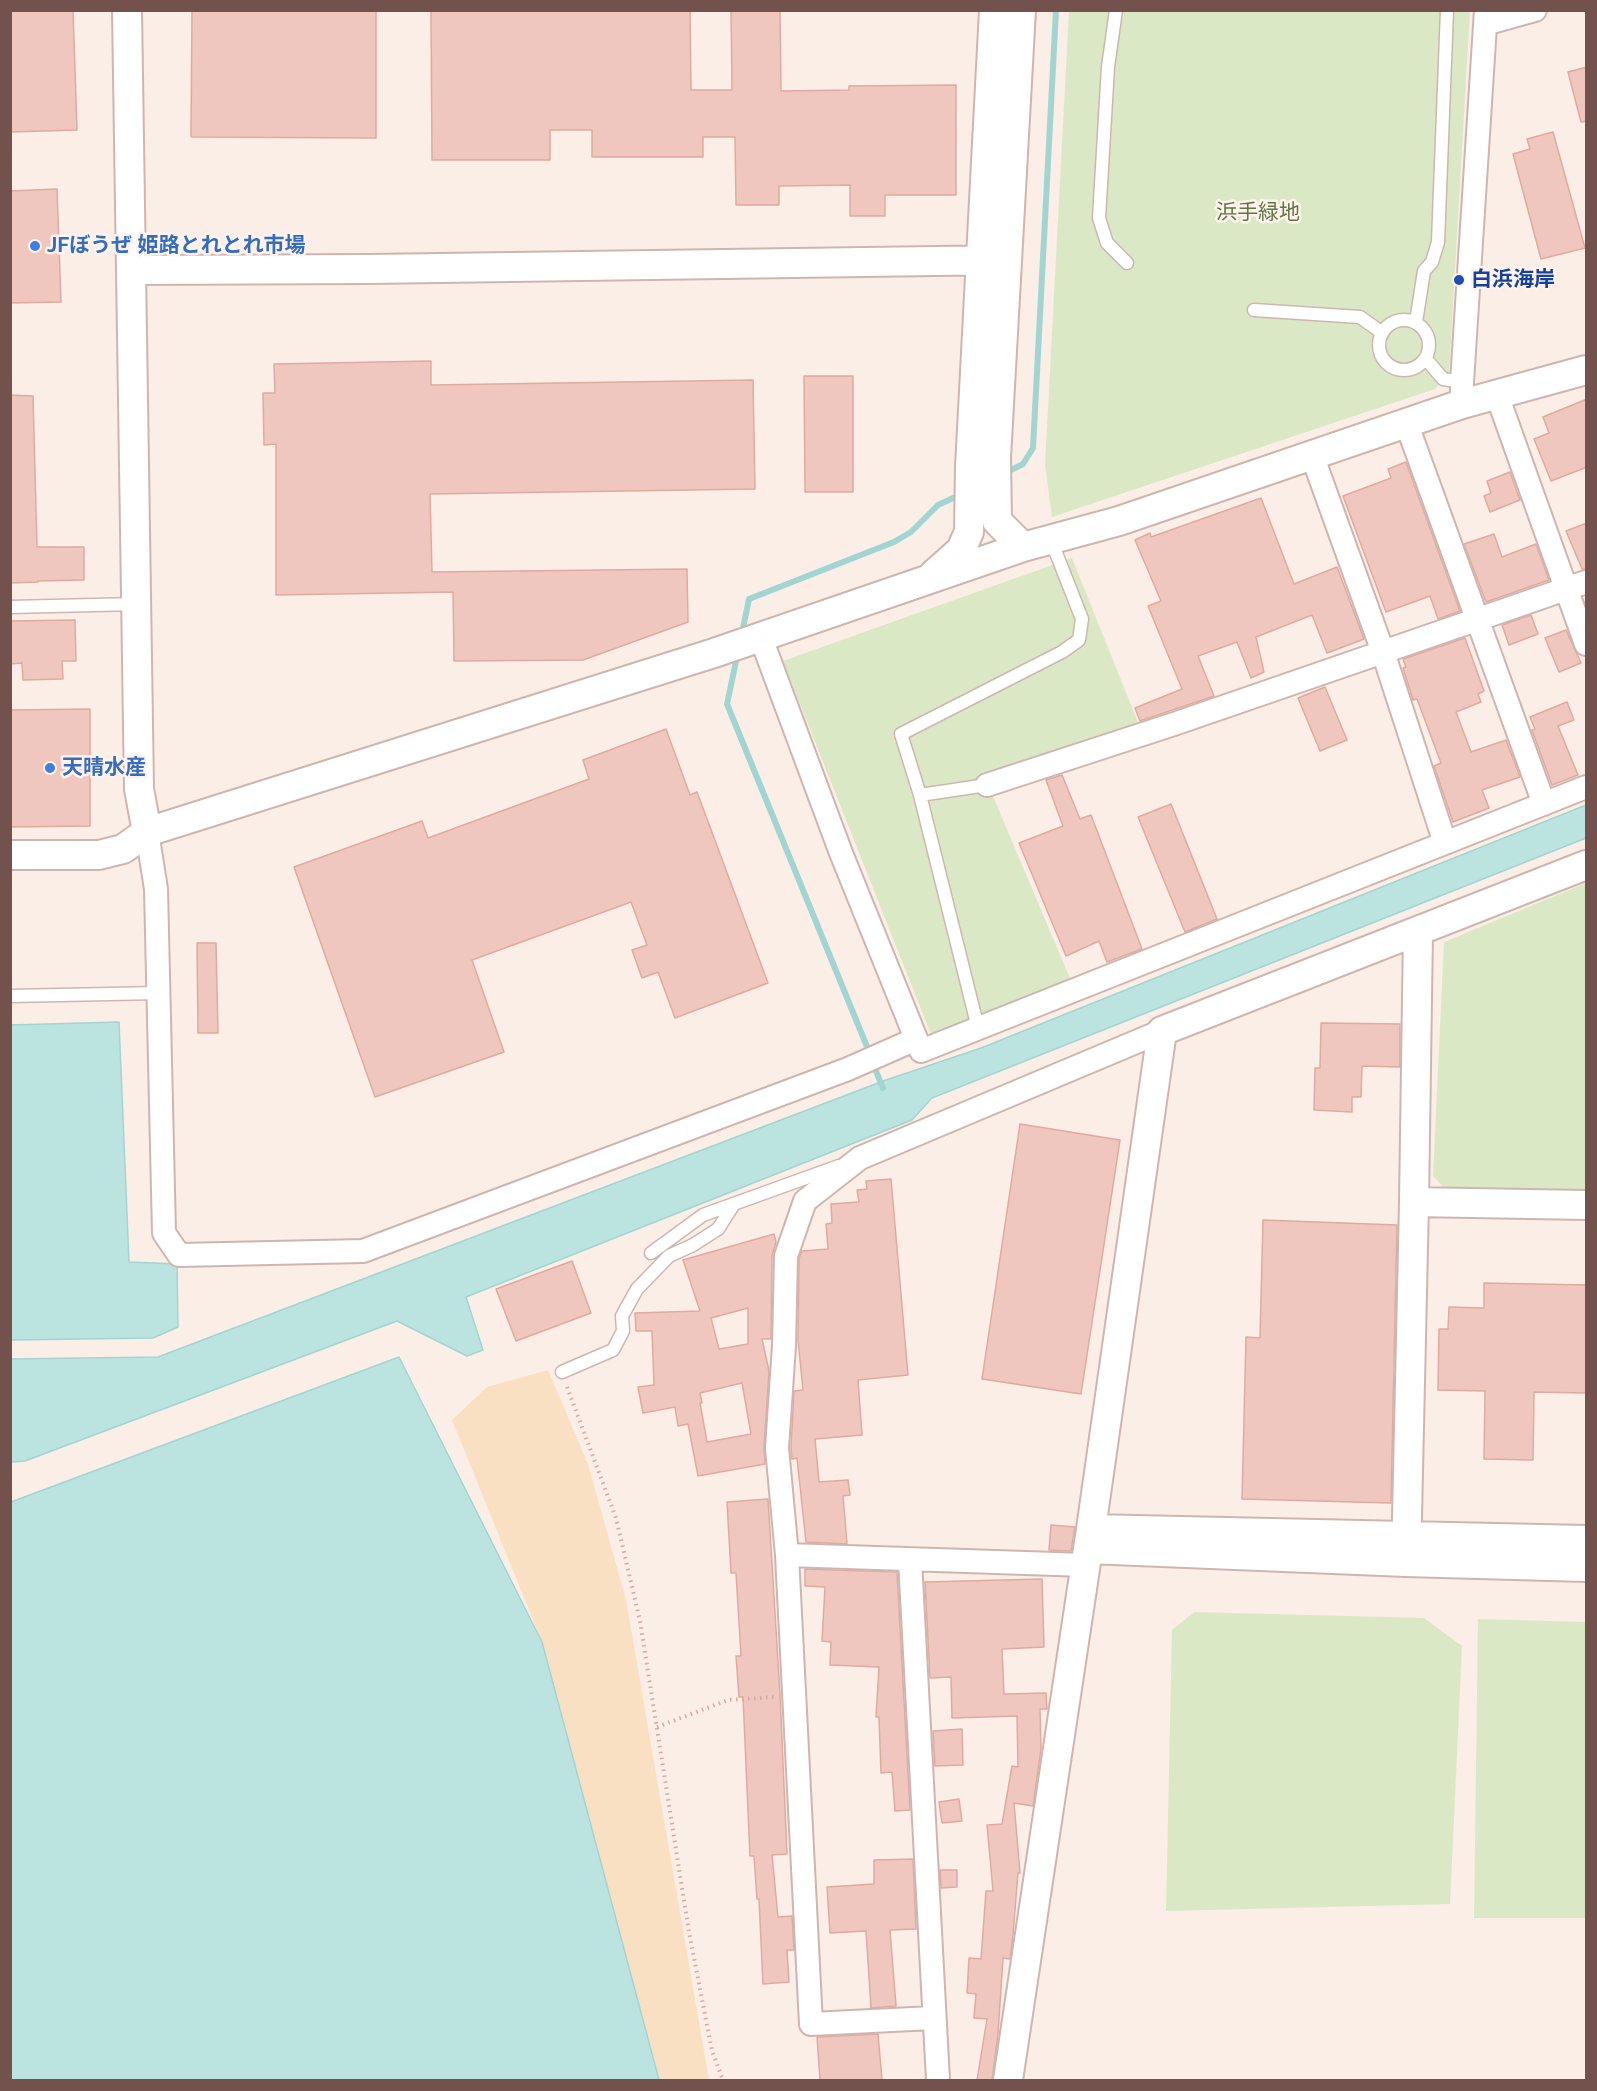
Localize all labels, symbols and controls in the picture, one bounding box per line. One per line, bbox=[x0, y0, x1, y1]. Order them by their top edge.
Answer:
park label: 浜手緑地 bbox=[1216, 200, 1300, 226]
place label: JFぼうぜ 姫路とれとれ市場 bbox=[47, 233, 305, 259]
marker: JFぼうぜ 姫路とれとれ市場 bbox=[28, 239, 42, 253]
place label: 白浜海岸 bbox=[1471, 267, 1555, 293]
marker: 白浜海岸 bbox=[1452, 273, 1466, 287]
place label: 天晴水産 bbox=[62, 755, 146, 781]
marker: 天晴水産 bbox=[43, 761, 57, 775]

